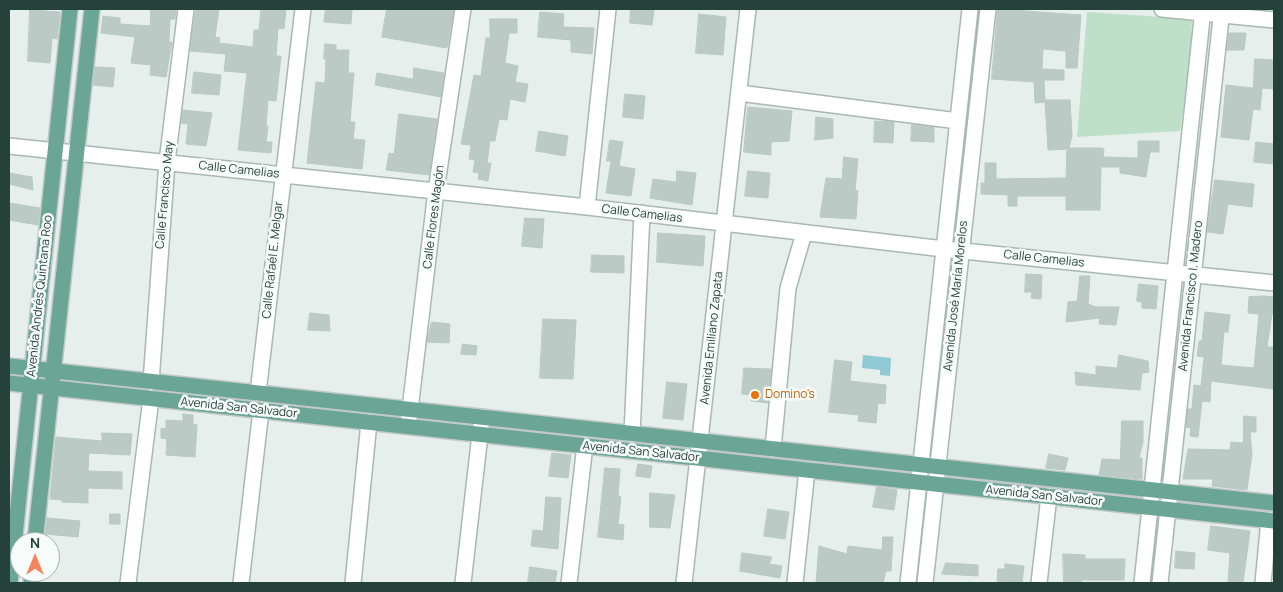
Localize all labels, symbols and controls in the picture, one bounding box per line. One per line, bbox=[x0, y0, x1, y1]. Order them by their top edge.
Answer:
street label: Calle Francisco May bbox=[153, 140, 177, 250]
street label: Calle Camelias bbox=[198, 159, 280, 181]
street label: Calle Flores Magón bbox=[421, 164, 447, 270]
street label: Calle Rafaél E. Melgar bbox=[260, 201, 286, 319]
street label: Calle Camelias bbox=[601, 202, 683, 226]
street label: Avenida Andrés Quintana Roo bbox=[24, 214, 56, 378]
street label: Avenida José María Morelos bbox=[941, 220, 971, 372]
street label: Avenida Francisco I. Madero bbox=[1176, 220, 1206, 372]
street label: Calle Camelias bbox=[1003, 248, 1085, 270]
street label: Avenida Emiliano Zapata bbox=[698, 271, 726, 405]
place label: Domino's bbox=[765, 388, 815, 402]
marker: Domino's bbox=[749, 389, 761, 401]
street label: Avenida San Salvador bbox=[180, 395, 298, 421]
street label: Avenida San Salvador bbox=[582, 439, 700, 465]
street label: Avenida San Salvador bbox=[985, 483, 1103, 509]
north arrow bbox=[10, 532, 60, 582]
text: N bbox=[30, 533, 40, 552]

